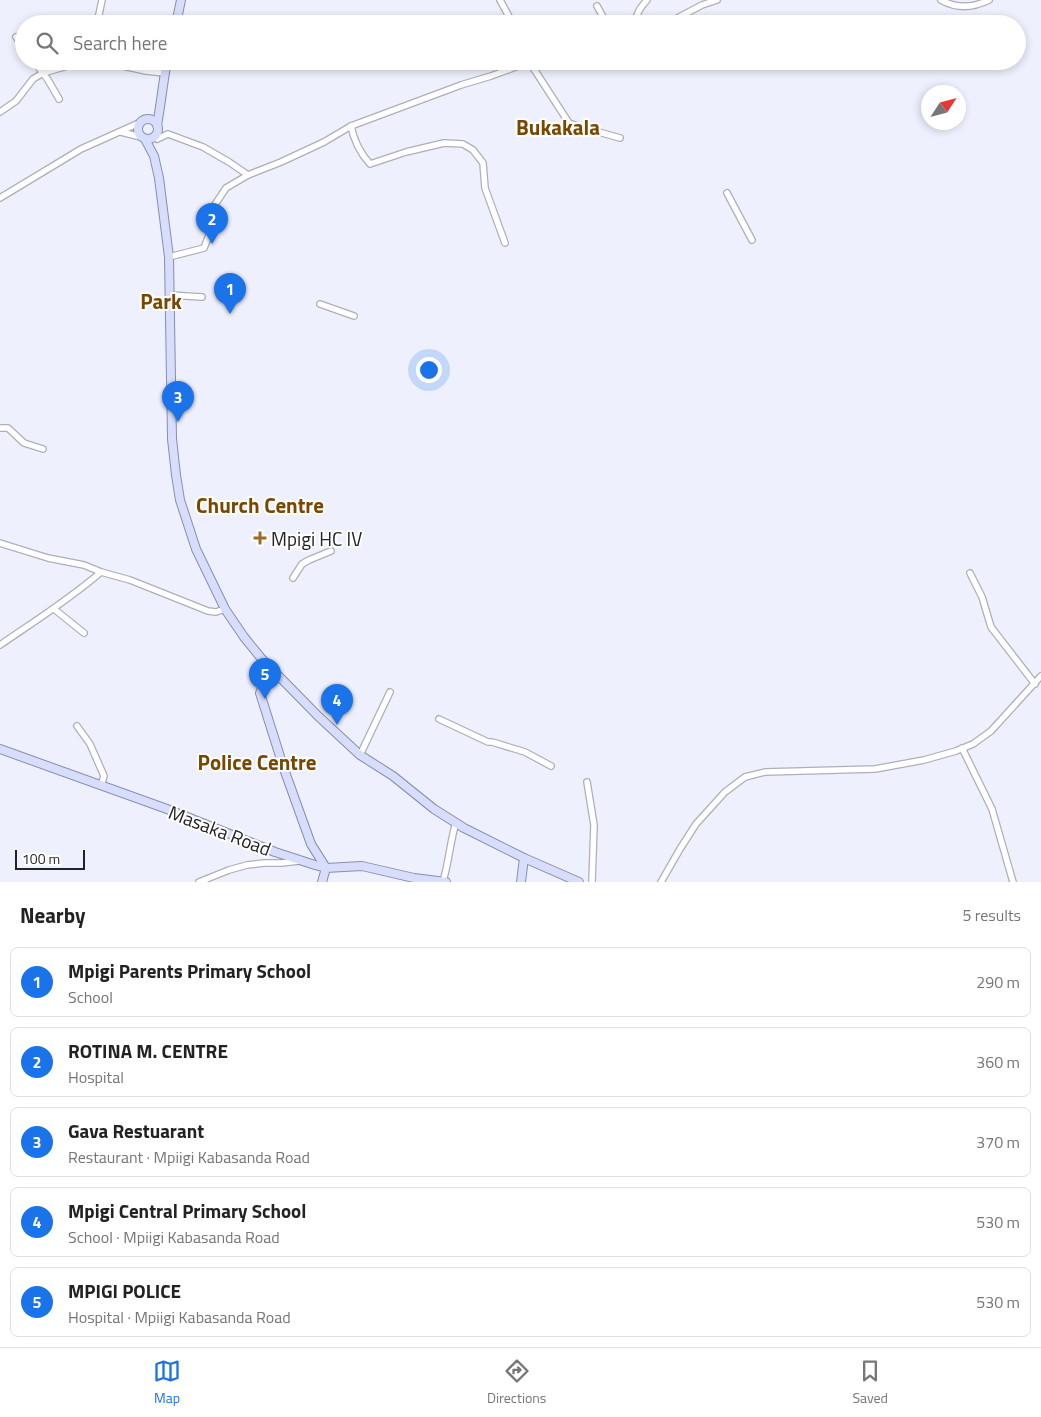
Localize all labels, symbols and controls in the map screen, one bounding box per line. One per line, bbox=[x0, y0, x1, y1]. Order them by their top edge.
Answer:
search box bbox=[15, 15, 1026, 70]
text: Search here bbox=[73, 28, 167, 57]
icon: search bbox=[33, 29, 61, 57]
north arrow bbox=[921, 85, 966, 130]
district label: Bukakala bbox=[516, 111, 600, 143]
pin: 2 bbox=[196, 203, 228, 244]
pin: 1 bbox=[214, 273, 246, 314]
district label: Park bbox=[140, 285, 182, 317]
your location bbox=[416, 357, 442, 383]
pin: 3 bbox=[162, 381, 194, 422]
district label: Church Centre bbox=[196, 489, 324, 521]
place label: Mpigi HC IV bbox=[271, 524, 362, 553]
marker: Mpigi HC IV bbox=[253, 531, 267, 545]
pin: 5 bbox=[249, 658, 281, 699]
pin: 4 bbox=[321, 684, 353, 725]
district label: Police Centre bbox=[198, 746, 316, 778]
street label: Masaka Road bbox=[165, 797, 275, 863]
scale bar bbox=[15, 847, 85, 870]
text: 100 m bbox=[22, 848, 60, 869]
text: Nearby bbox=[20, 899, 85, 931]
text: 5 results bbox=[962, 903, 1021, 927]
text: Mpigi Parents Primary School bbox=[68, 956, 311, 985]
text: 1 bbox=[33, 970, 41, 994]
text: 290 m bbox=[976, 970, 1020, 994]
text: School bbox=[68, 985, 113, 1009]
text: ROTINA M. CENTRE bbox=[68, 1036, 228, 1065]
text: 2 bbox=[33, 1050, 41, 1074]
text: 360 m bbox=[976, 1050, 1020, 1074]
text: Hospital bbox=[68, 1065, 124, 1089]
text: Gava Restuarant bbox=[68, 1116, 204, 1145]
text: 3 bbox=[33, 1130, 41, 1154]
text: 370 m bbox=[976, 1130, 1020, 1154]
text: Restaurant · Mpiigi Kabasanda Road bbox=[68, 1145, 310, 1169]
text: Mpigi Central Primary School bbox=[68, 1196, 306, 1225]
text: 4 bbox=[33, 1210, 41, 1234]
text: 530 m bbox=[976, 1210, 1020, 1234]
text: School · Mpiigi Kabasanda Road bbox=[68, 1225, 280, 1249]
text: MPIGI POLICE bbox=[68, 1276, 181, 1305]
text: 5 bbox=[33, 1290, 41, 1314]
text: 530 m bbox=[976, 1290, 1020, 1314]
text: Hospital · Mpiigi Kabasanda Road bbox=[68, 1305, 291, 1329]
tab: Map bbox=[153, 1357, 181, 1408]
tab: Directions bbox=[487, 1357, 546, 1408]
tab: Saved bbox=[852, 1357, 888, 1408]

